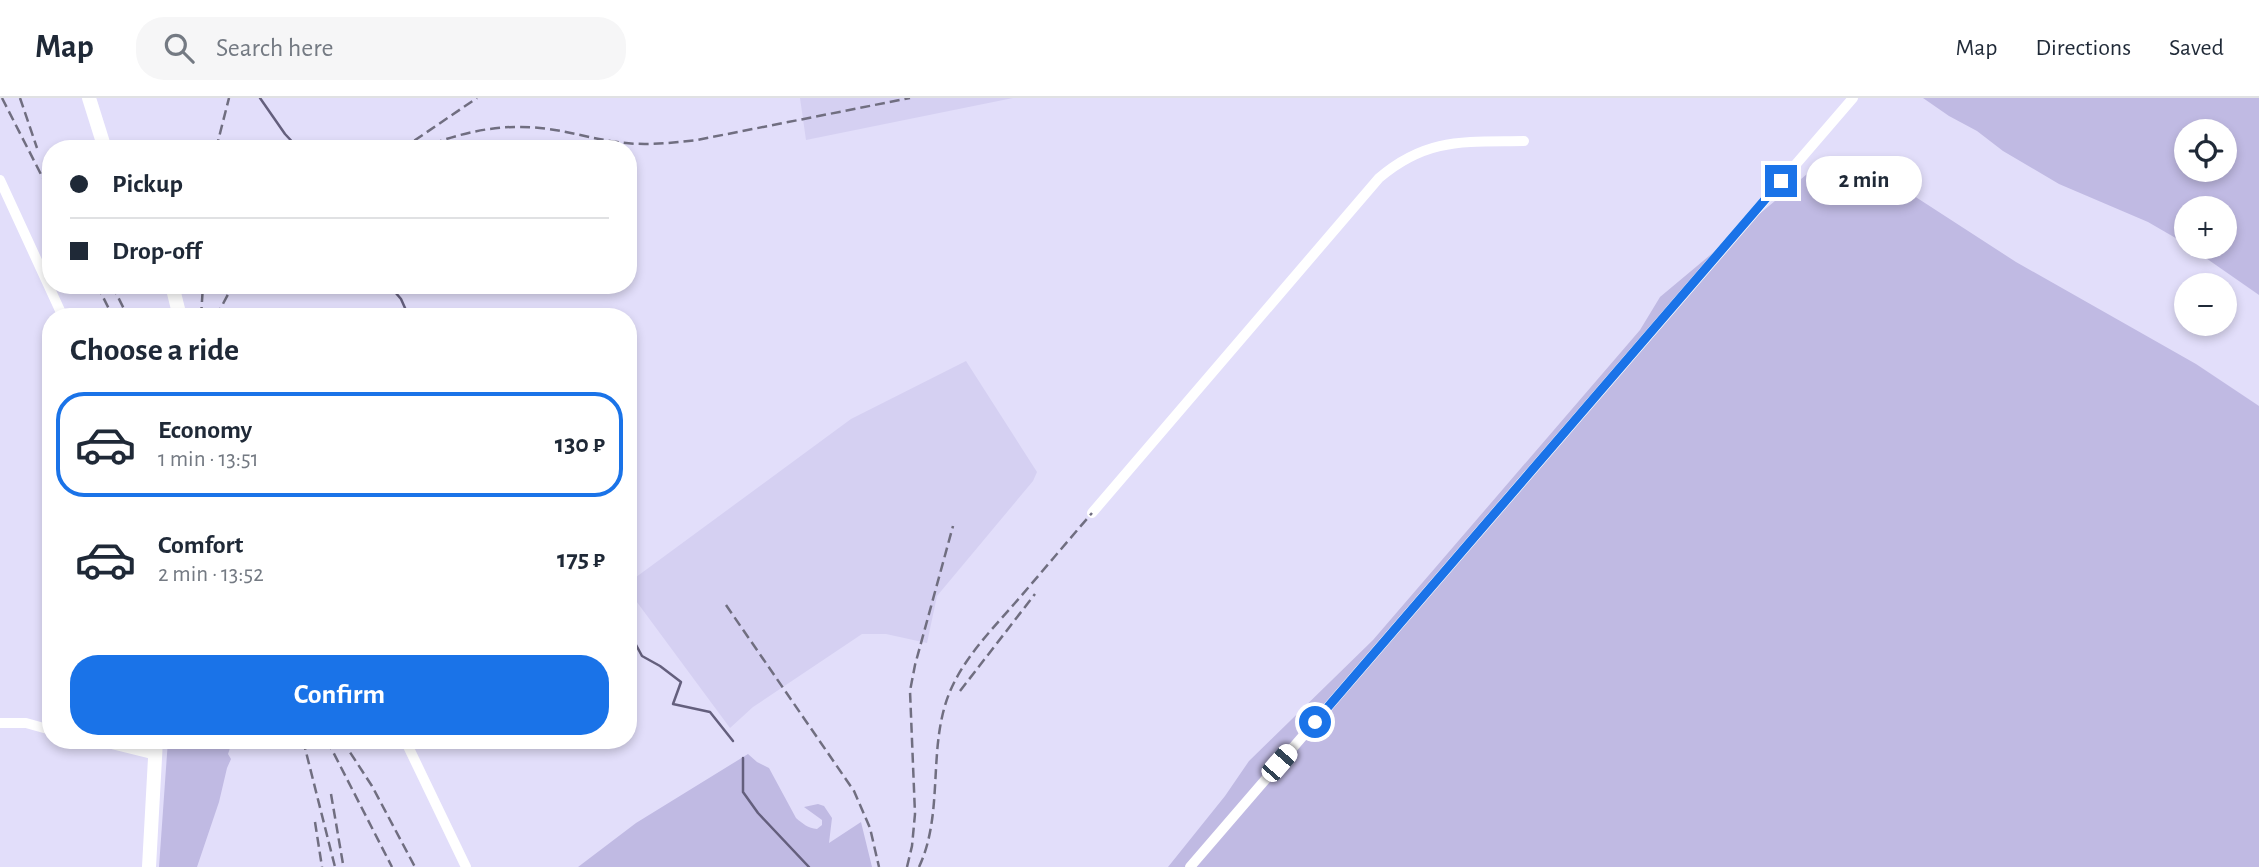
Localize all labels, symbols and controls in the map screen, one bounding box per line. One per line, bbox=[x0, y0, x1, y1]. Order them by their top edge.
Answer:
search box bbox=[136, 17, 626, 80]
icon: search bbox=[160, 29, 198, 67]
text: Map bbox=[35, 31, 94, 64]
text: Search here bbox=[216, 35, 334, 61]
text: Map bbox=[1955, 36, 1997, 60]
text: Directions bbox=[2035, 36, 2131, 60]
text: Saved bbox=[2169, 36, 2224, 60]
map controls bbox=[2174, 119, 2237, 336]
button: locate bbox=[2174, 119, 2237, 182]
callout: 2 min bbox=[1806, 156, 1921, 206]
route end bbox=[1765, 165, 1797, 197]
text: 2 min bbox=[1838, 169, 1890, 192]
text: Pickup bbox=[112, 171, 183, 197]
button: + bbox=[2174, 196, 2237, 259]
text: Drop-off bbox=[112, 238, 201, 264]
button: − bbox=[2174, 273, 2237, 336]
text: Choose a ride bbox=[70, 334, 239, 366]
icon: car bbox=[74, 413, 137, 476]
text: Economy bbox=[158, 417, 252, 443]
text: 130 ₽ bbox=[555, 431, 605, 457]
text: 1 min · 13:51 bbox=[158, 448, 259, 471]
icon: car bbox=[74, 528, 137, 591]
text: Comfort bbox=[158, 532, 243, 558]
text: 175 ₽ bbox=[557, 546, 605, 572]
text: 2 min · 13:52 bbox=[158, 563, 264, 586]
button: Confirm bbox=[70, 655, 609, 735]
route start bbox=[1299, 706, 1331, 738]
car bbox=[1258, 740, 1301, 786]

